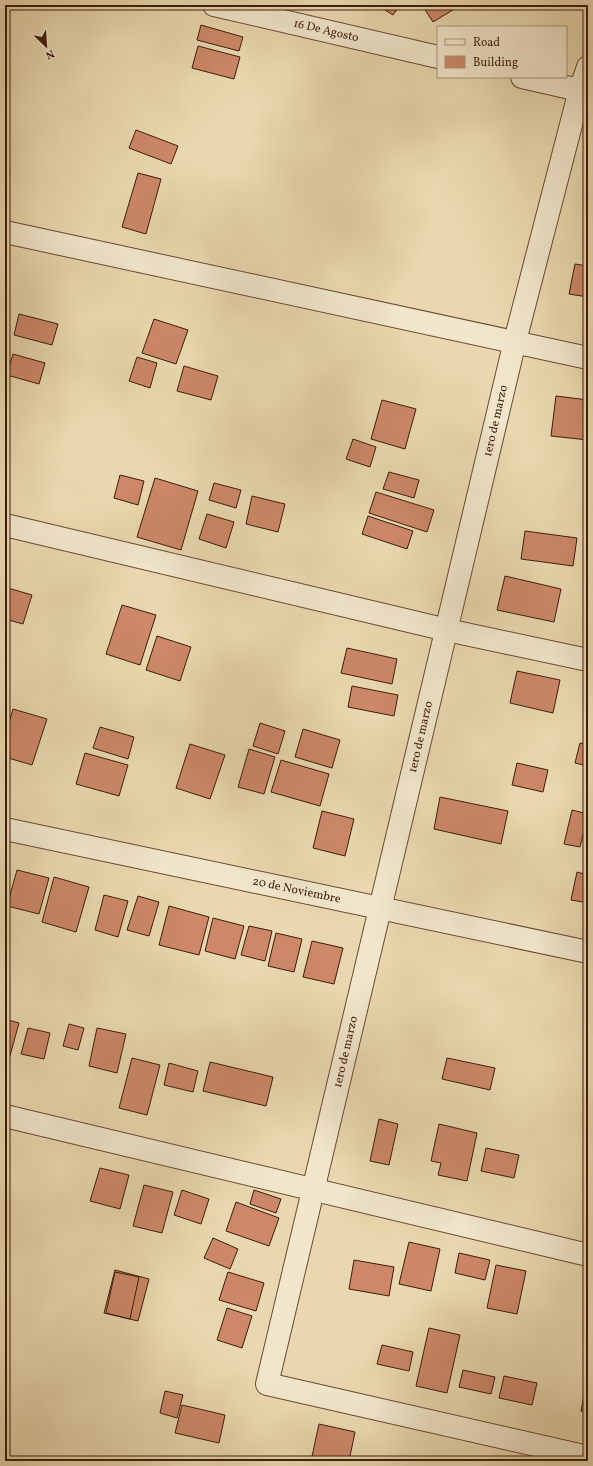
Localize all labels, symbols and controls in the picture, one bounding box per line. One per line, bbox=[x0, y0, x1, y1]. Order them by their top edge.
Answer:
street label: 16 De Agosto bbox=[292, 16, 360, 46]
north arrow bbox=[26, 26, 66, 66]
legend bbox=[437, 26, 567, 78]
text: Road bbox=[473, 35, 500, 51]
text: N bbox=[43, 45, 56, 62]
text: Building bbox=[473, 55, 518, 71]
street label: 1ero de marzo bbox=[480, 384, 512, 458]
street label: 1ero de marzo bbox=[405, 700, 437, 774]
street label: 20 de Noviembre bbox=[251, 873, 342, 908]
street label: 1ero de marzo bbox=[330, 1015, 362, 1089]

